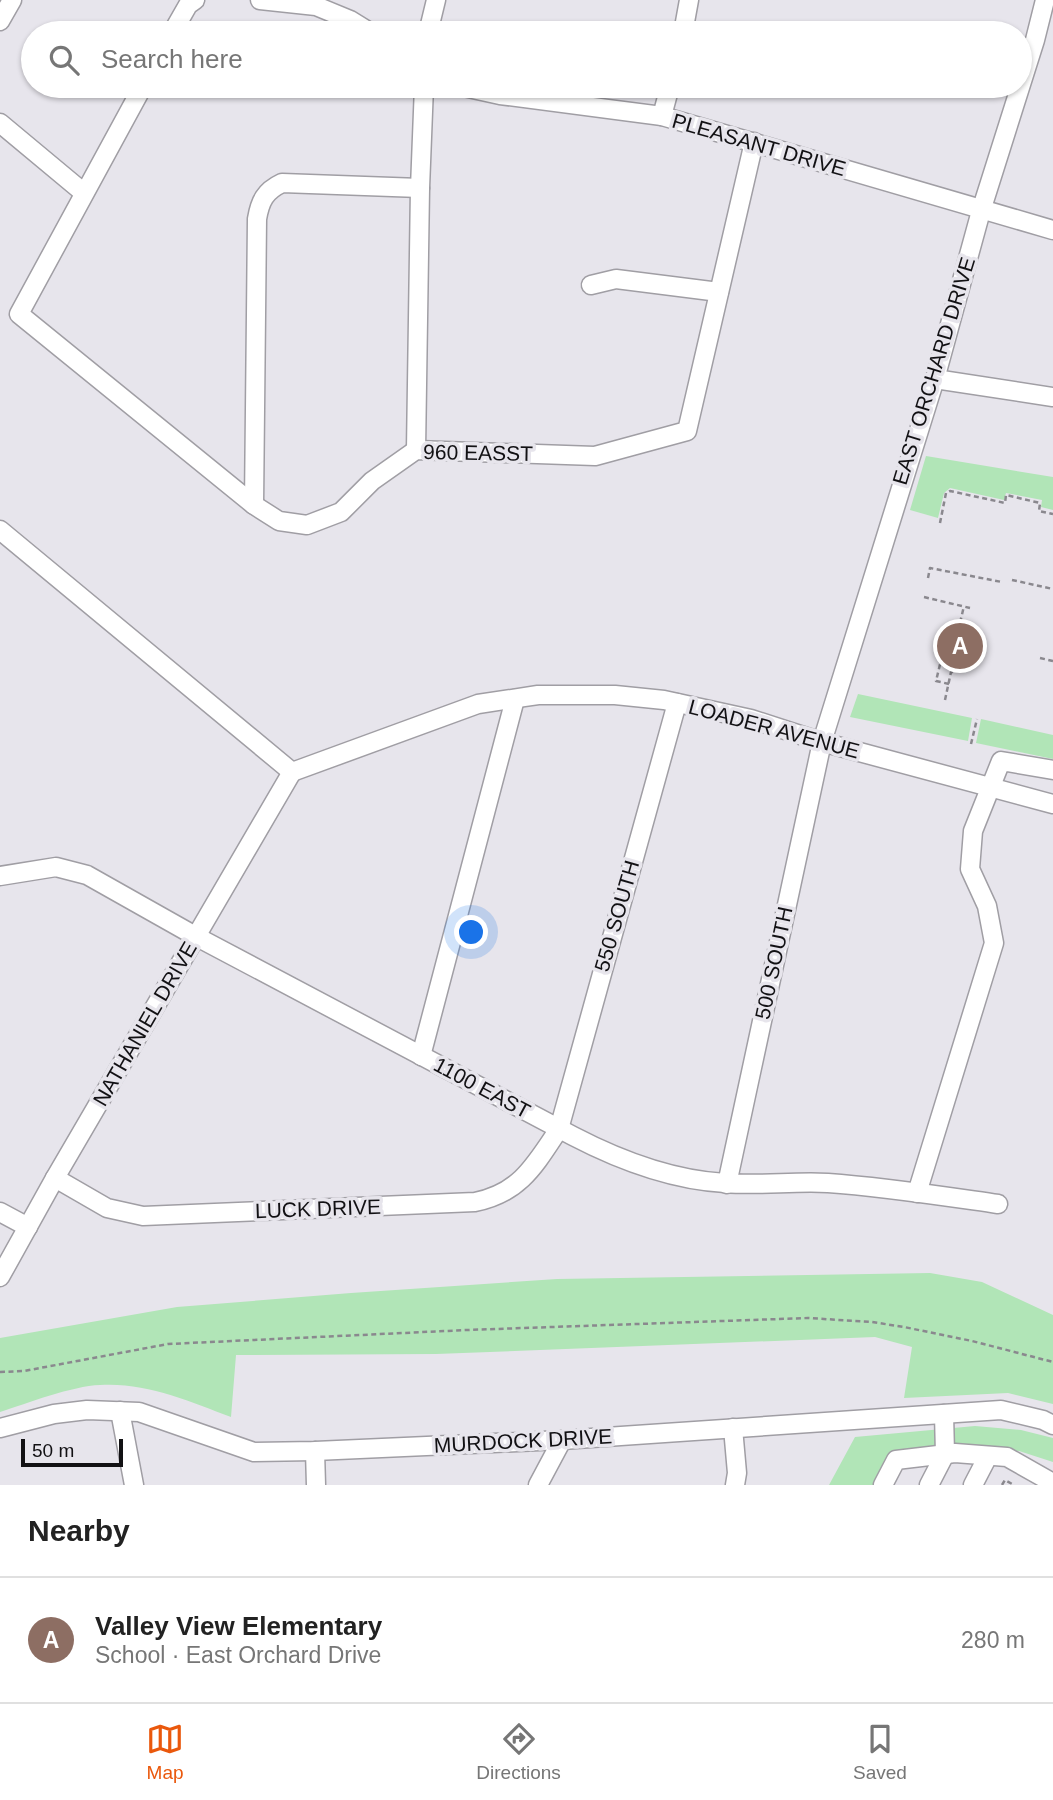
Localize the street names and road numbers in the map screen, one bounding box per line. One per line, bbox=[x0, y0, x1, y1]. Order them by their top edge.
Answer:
street label: PLEASANT DRIVE bbox=[670, 109, 849, 180]
street label: EAST ORCHARD DRIVE bbox=[888, 254, 979, 487]
street label: 960 EASST bbox=[423, 440, 533, 465]
street label: LOADER AVENUE bbox=[686, 695, 862, 762]
street label: 550 SOUTH bbox=[590, 858, 643, 974]
street label: 500 SOUTH bbox=[750, 905, 797, 1021]
street label: NATHANIEL DRIVE bbox=[88, 938, 201, 1110]
street label: 1100 EAST bbox=[430, 1053, 535, 1123]
street label: LUCK DRIVE bbox=[255, 1195, 381, 1222]
street label: MURDOCK DRIVE bbox=[433, 1424, 613, 1457]

